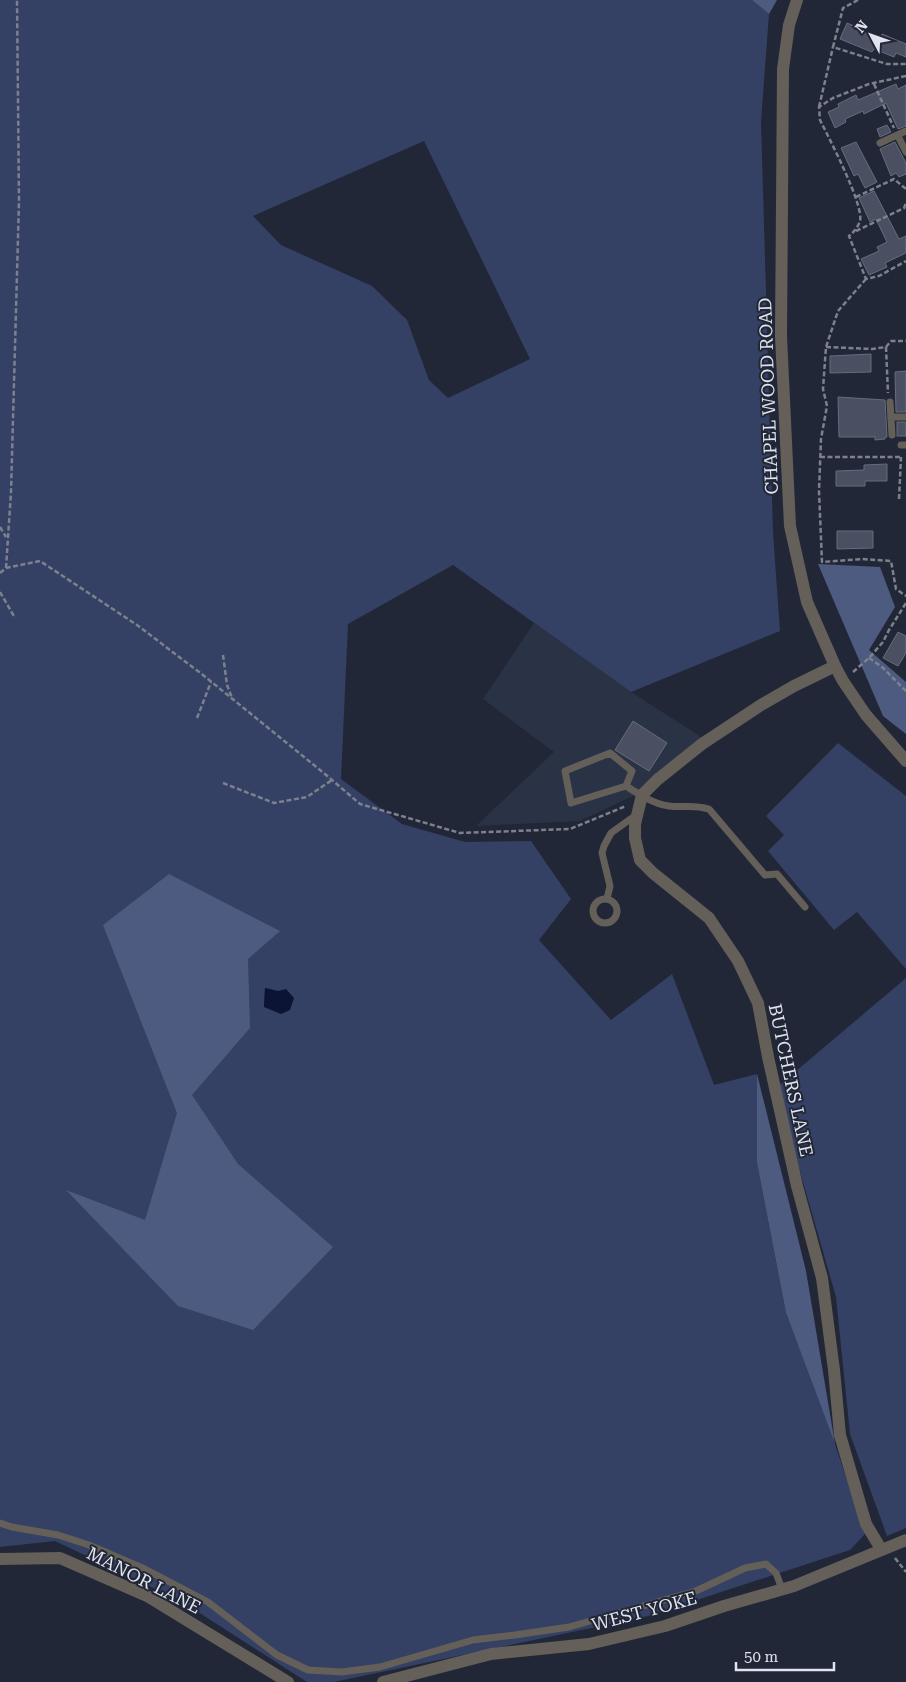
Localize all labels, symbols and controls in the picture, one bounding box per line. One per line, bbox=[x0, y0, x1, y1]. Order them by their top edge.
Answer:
north arrow bbox=[846, 10, 896, 60]
text: N bbox=[852, 17, 871, 36]
street label: CHAPEL WOOD ROAD bbox=[754, 297, 782, 495]
street label: BUTCHERS LANE bbox=[765, 1002, 817, 1158]
street label: MANOR LANE bbox=[83, 1542, 205, 1618]
street label: WEST YOKE bbox=[589, 1587, 699, 1635]
scale bar bbox=[736, 1640, 834, 1672]
text: 50 m bbox=[744, 1648, 779, 1666]

